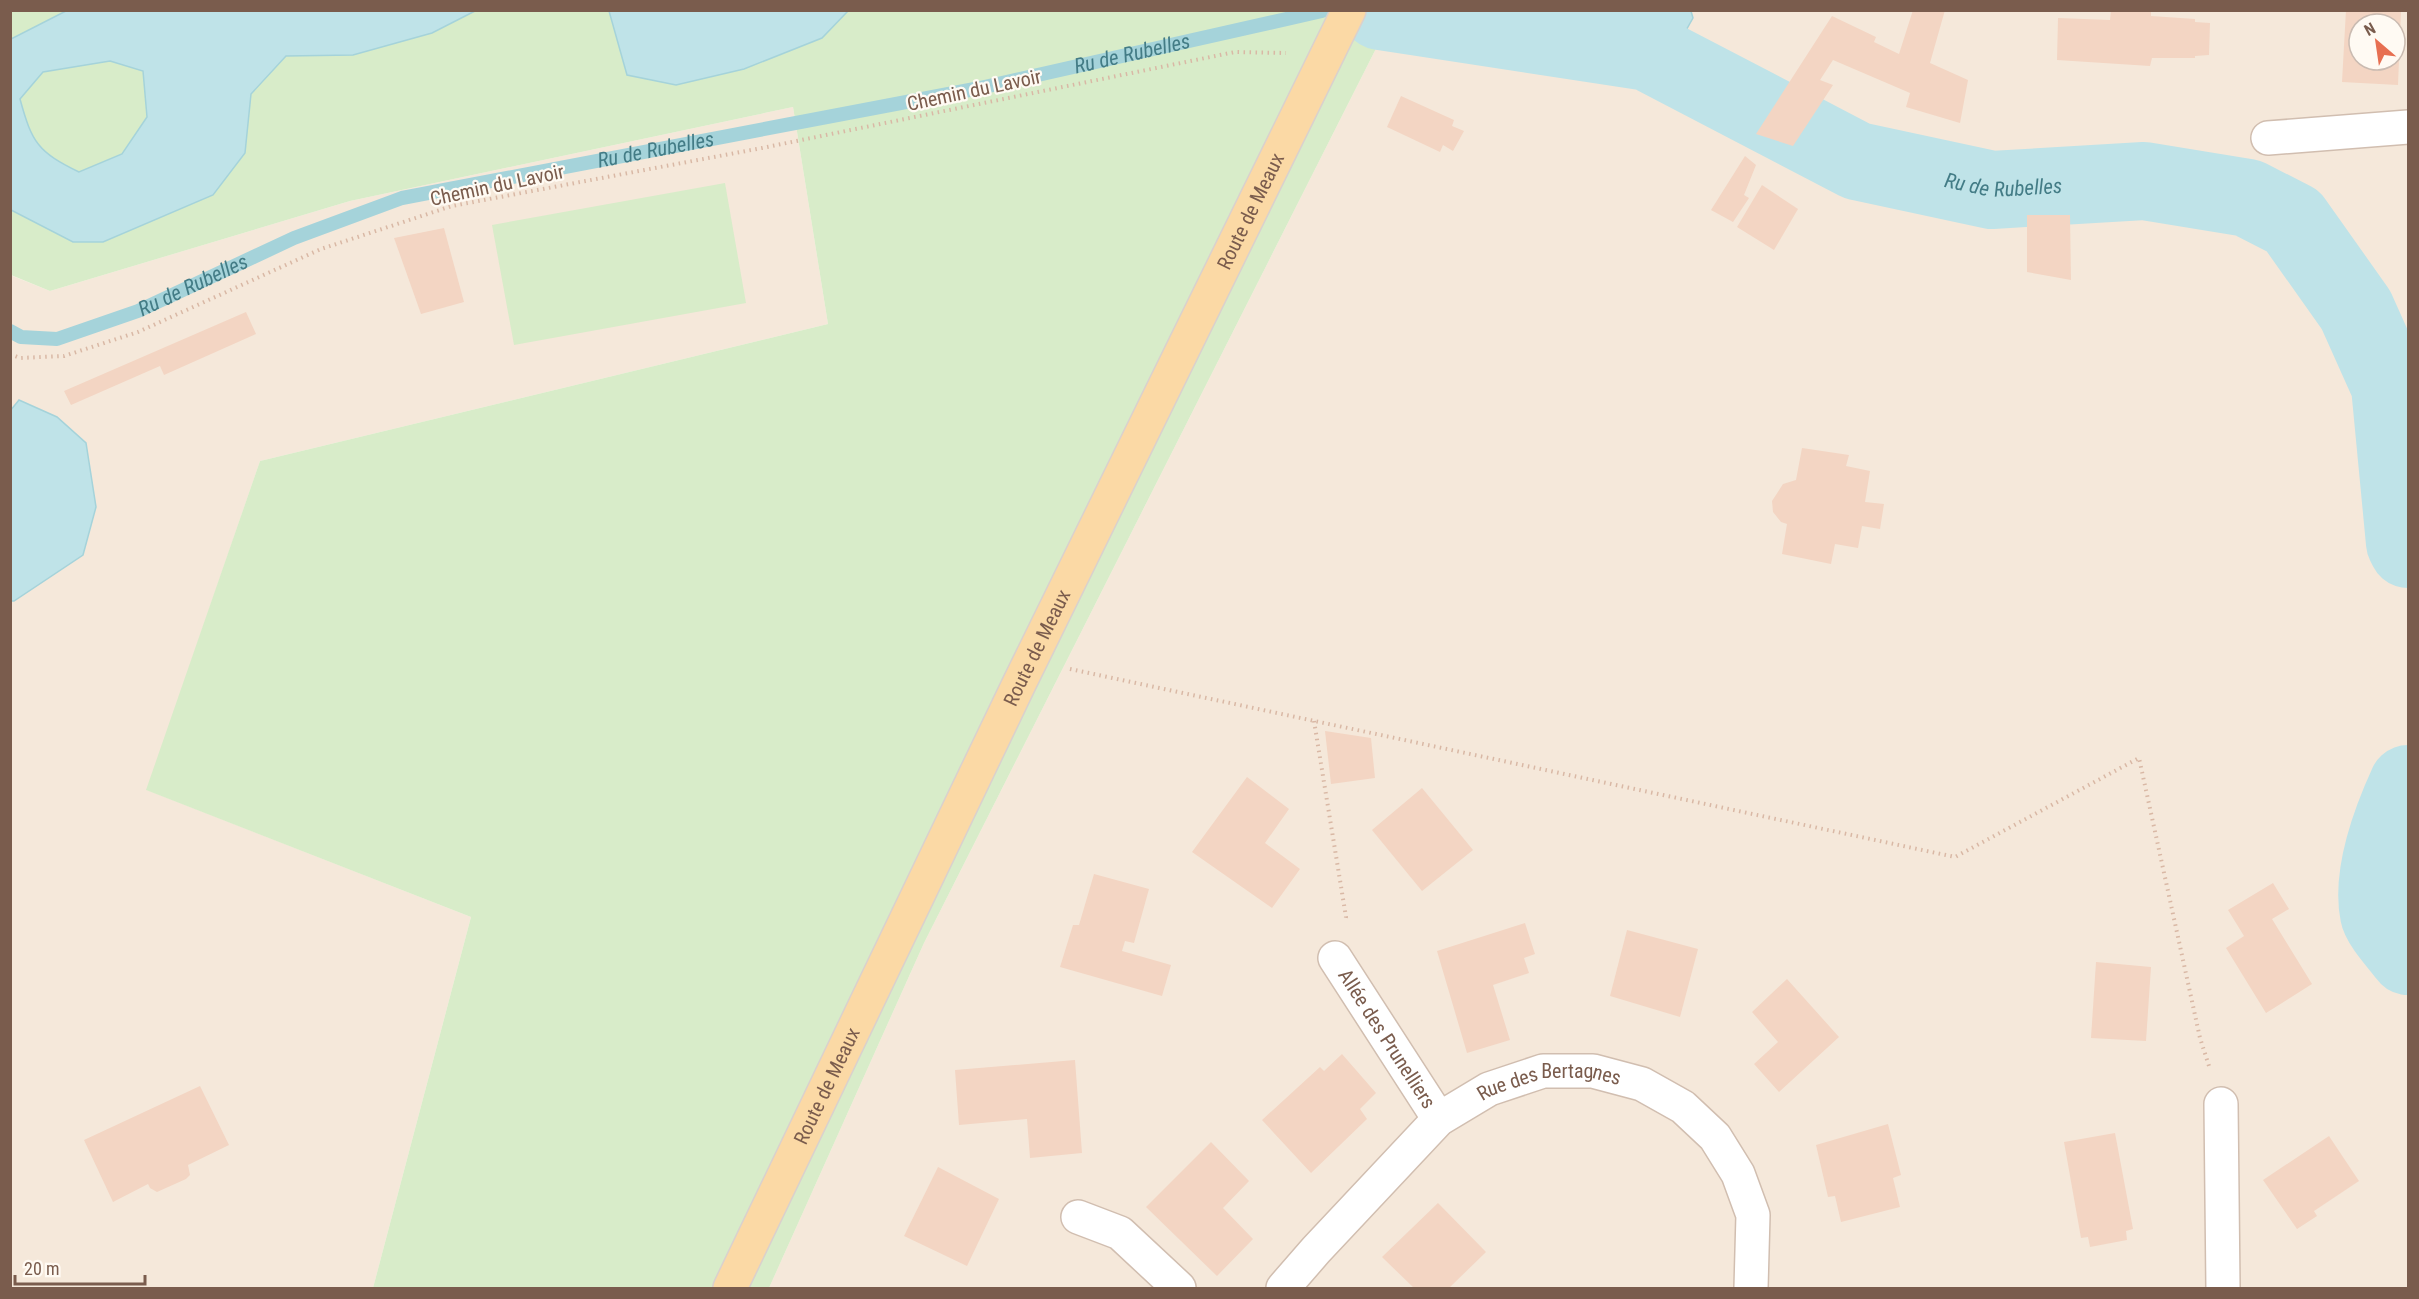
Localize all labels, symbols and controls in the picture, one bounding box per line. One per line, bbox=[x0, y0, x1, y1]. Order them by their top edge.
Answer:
north arrow bbox=[2347, 12, 2407, 72]
text: N bbox=[2361, 19, 2379, 40]
water label: Ru de Rubelles bbox=[1072, 29, 1193, 78]
street label: Chemin du Lavoir bbox=[905, 64, 1043, 116]
water label: Ru de Rubelles bbox=[595, 127, 716, 173]
street label: Route de Meaux bbox=[1212, 149, 1289, 273]
street label: Chemin du Lavoir bbox=[428, 159, 566, 211]
water label: Ru de Rubelles bbox=[1942, 168, 2063, 202]
water label: Ru de Rubelles bbox=[134, 249, 252, 321]
street label: Route de Meaux bbox=[998, 585, 1075, 710]
street label: Allée des Prunelliers bbox=[1333, 964, 1441, 1113]
street label: Route de Meaux bbox=[789, 1023, 865, 1148]
street label: Rue des Bertagnes bbox=[1472, 1059, 1624, 1106]
scale bar bbox=[15, 1248, 146, 1286]
text: 20 m bbox=[24, 1258, 59, 1279]

